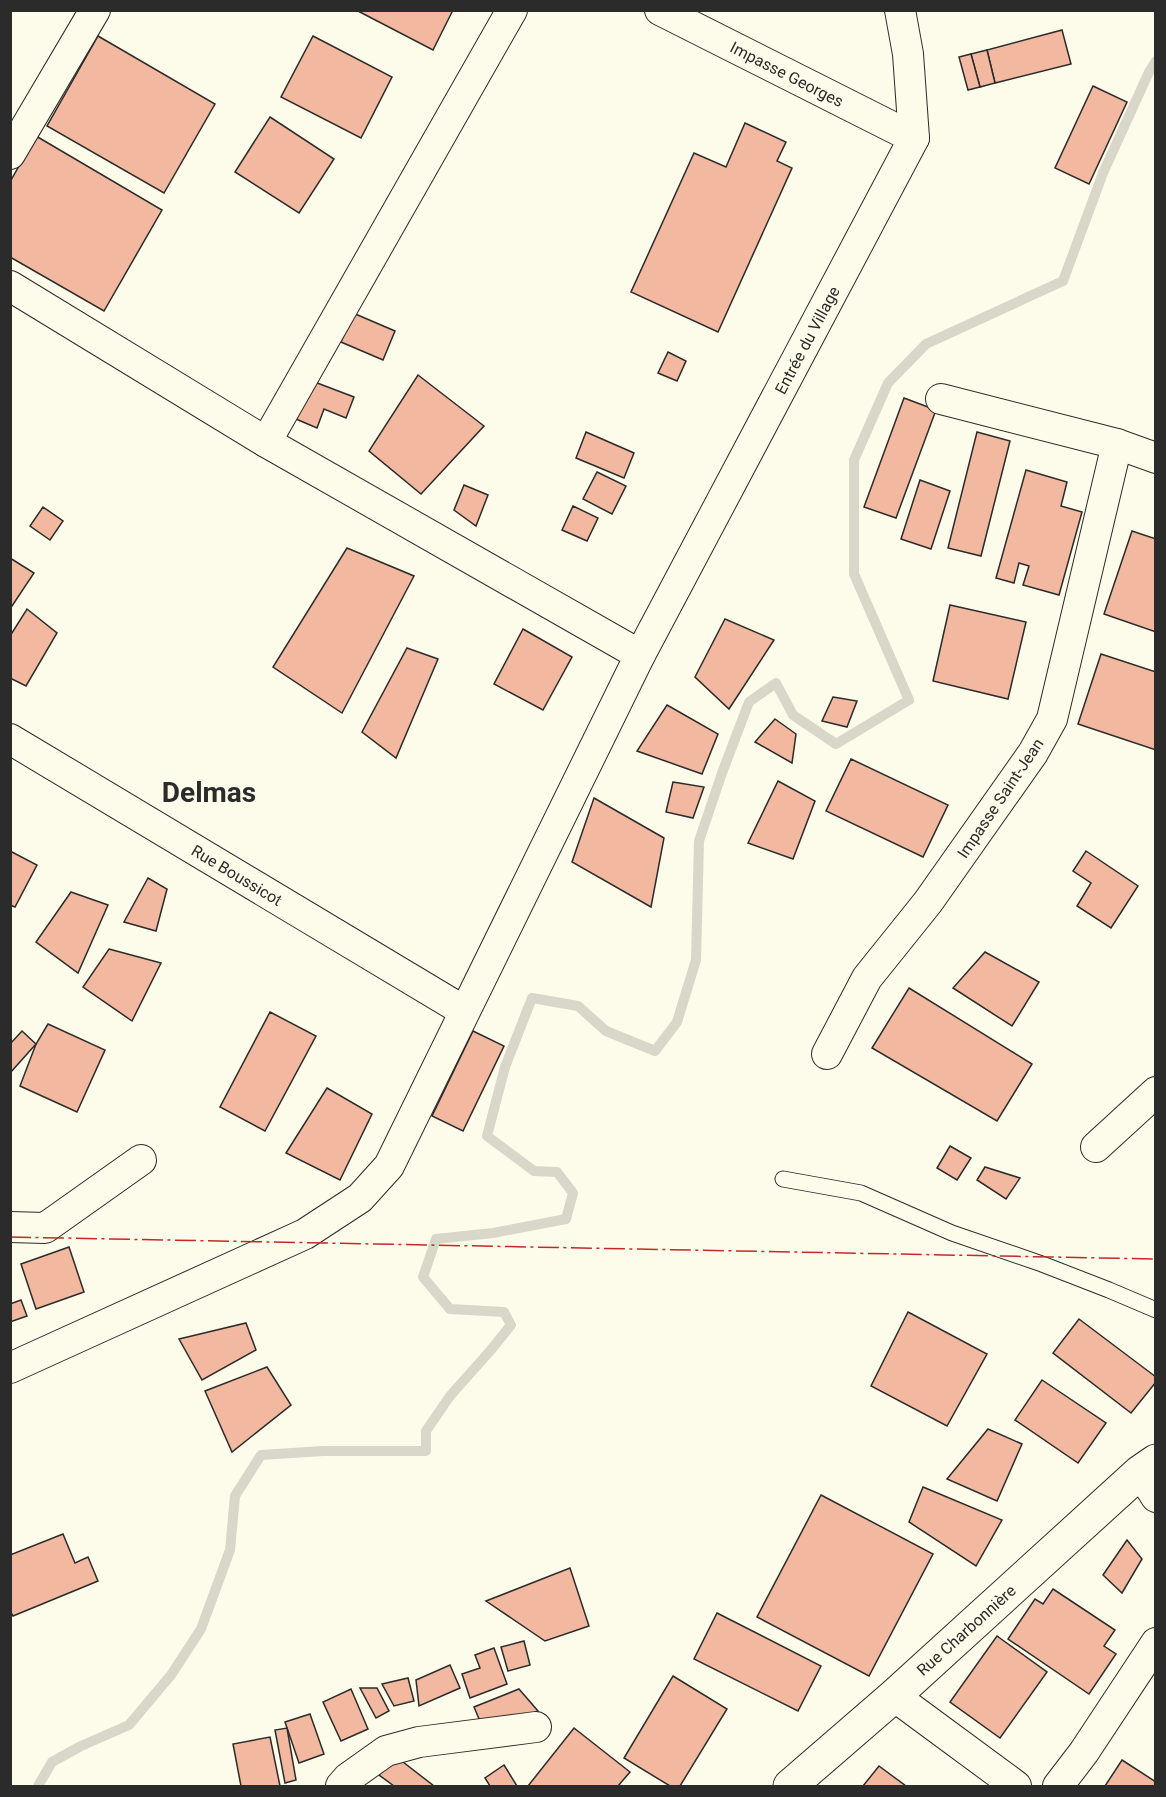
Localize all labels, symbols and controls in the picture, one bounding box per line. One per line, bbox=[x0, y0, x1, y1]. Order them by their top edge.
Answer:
street label: Impasse Georges bbox=[727, 38, 847, 111]
street label: Entrée du Village bbox=[771, 283, 844, 397]
street label: Impasse Saint-Jean bbox=[953, 735, 1048, 862]
district label: Delmas bbox=[162, 776, 256, 809]
street label: Rue Boussicot bbox=[188, 841, 285, 910]
street label: Rue Charbonnière bbox=[913, 1581, 1020, 1680]

